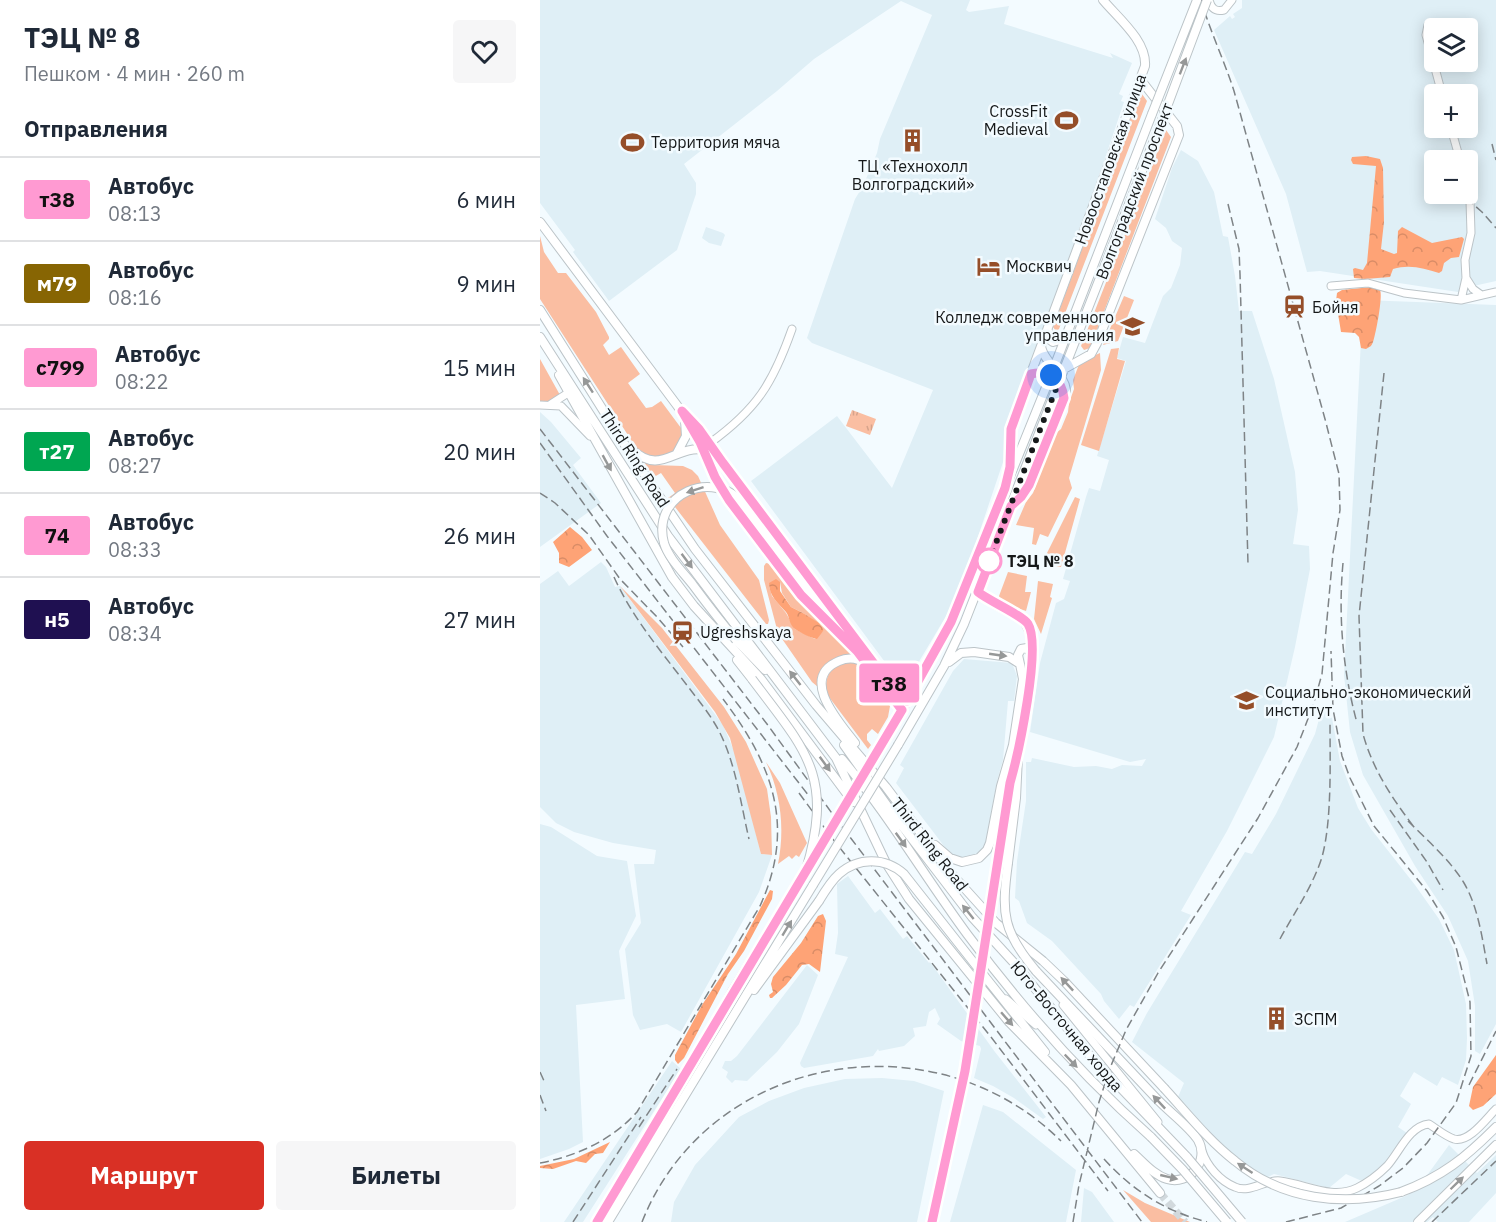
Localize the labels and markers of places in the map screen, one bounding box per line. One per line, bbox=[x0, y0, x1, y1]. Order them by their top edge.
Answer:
place label: CrossFit Medieval bbox=[984, 101, 1048, 139]
sports icon: CrossFit Medieval bbox=[1053, 107, 1079, 133]
building icon: ТЦ «Технохолл Волгоградский» bbox=[900, 128, 926, 154]
sports icon: Территория мяча bbox=[620, 129, 646, 155]
place label: Территория мяча bbox=[651, 132, 780, 152]
place label: ТЦ «Технохолл Волгоградский» bbox=[852, 156, 974, 194]
hotel icon: Москвич bbox=[975, 253, 1001, 279]
place label: Москвич bbox=[1006, 256, 1072, 276]
station icon: Бойня bbox=[1281, 294, 1307, 320]
place label: Бойня bbox=[1312, 297, 1359, 317]
place label: Колледж современного управления bbox=[935, 307, 1114, 345]
school or university icon: Колледж современного управления bbox=[1119, 313, 1145, 339]
marker: ТЭЦ № 8 bbox=[976, 548, 1002, 574]
place label: ТЭЦ № 8 bbox=[1007, 551, 1074, 571]
station icon: Ugreshskaya bbox=[669, 619, 695, 645]
place label: Ugreshskaya bbox=[700, 622, 792, 642]
place label: Социально-экономический институт bbox=[1265, 682, 1471, 720]
school or university icon: Социально-экономический институт bbox=[1234, 688, 1260, 714]
building icon: ЗСПМ bbox=[1263, 1006, 1289, 1032]
place label: ЗСПМ bbox=[1294, 1009, 1338, 1029]

